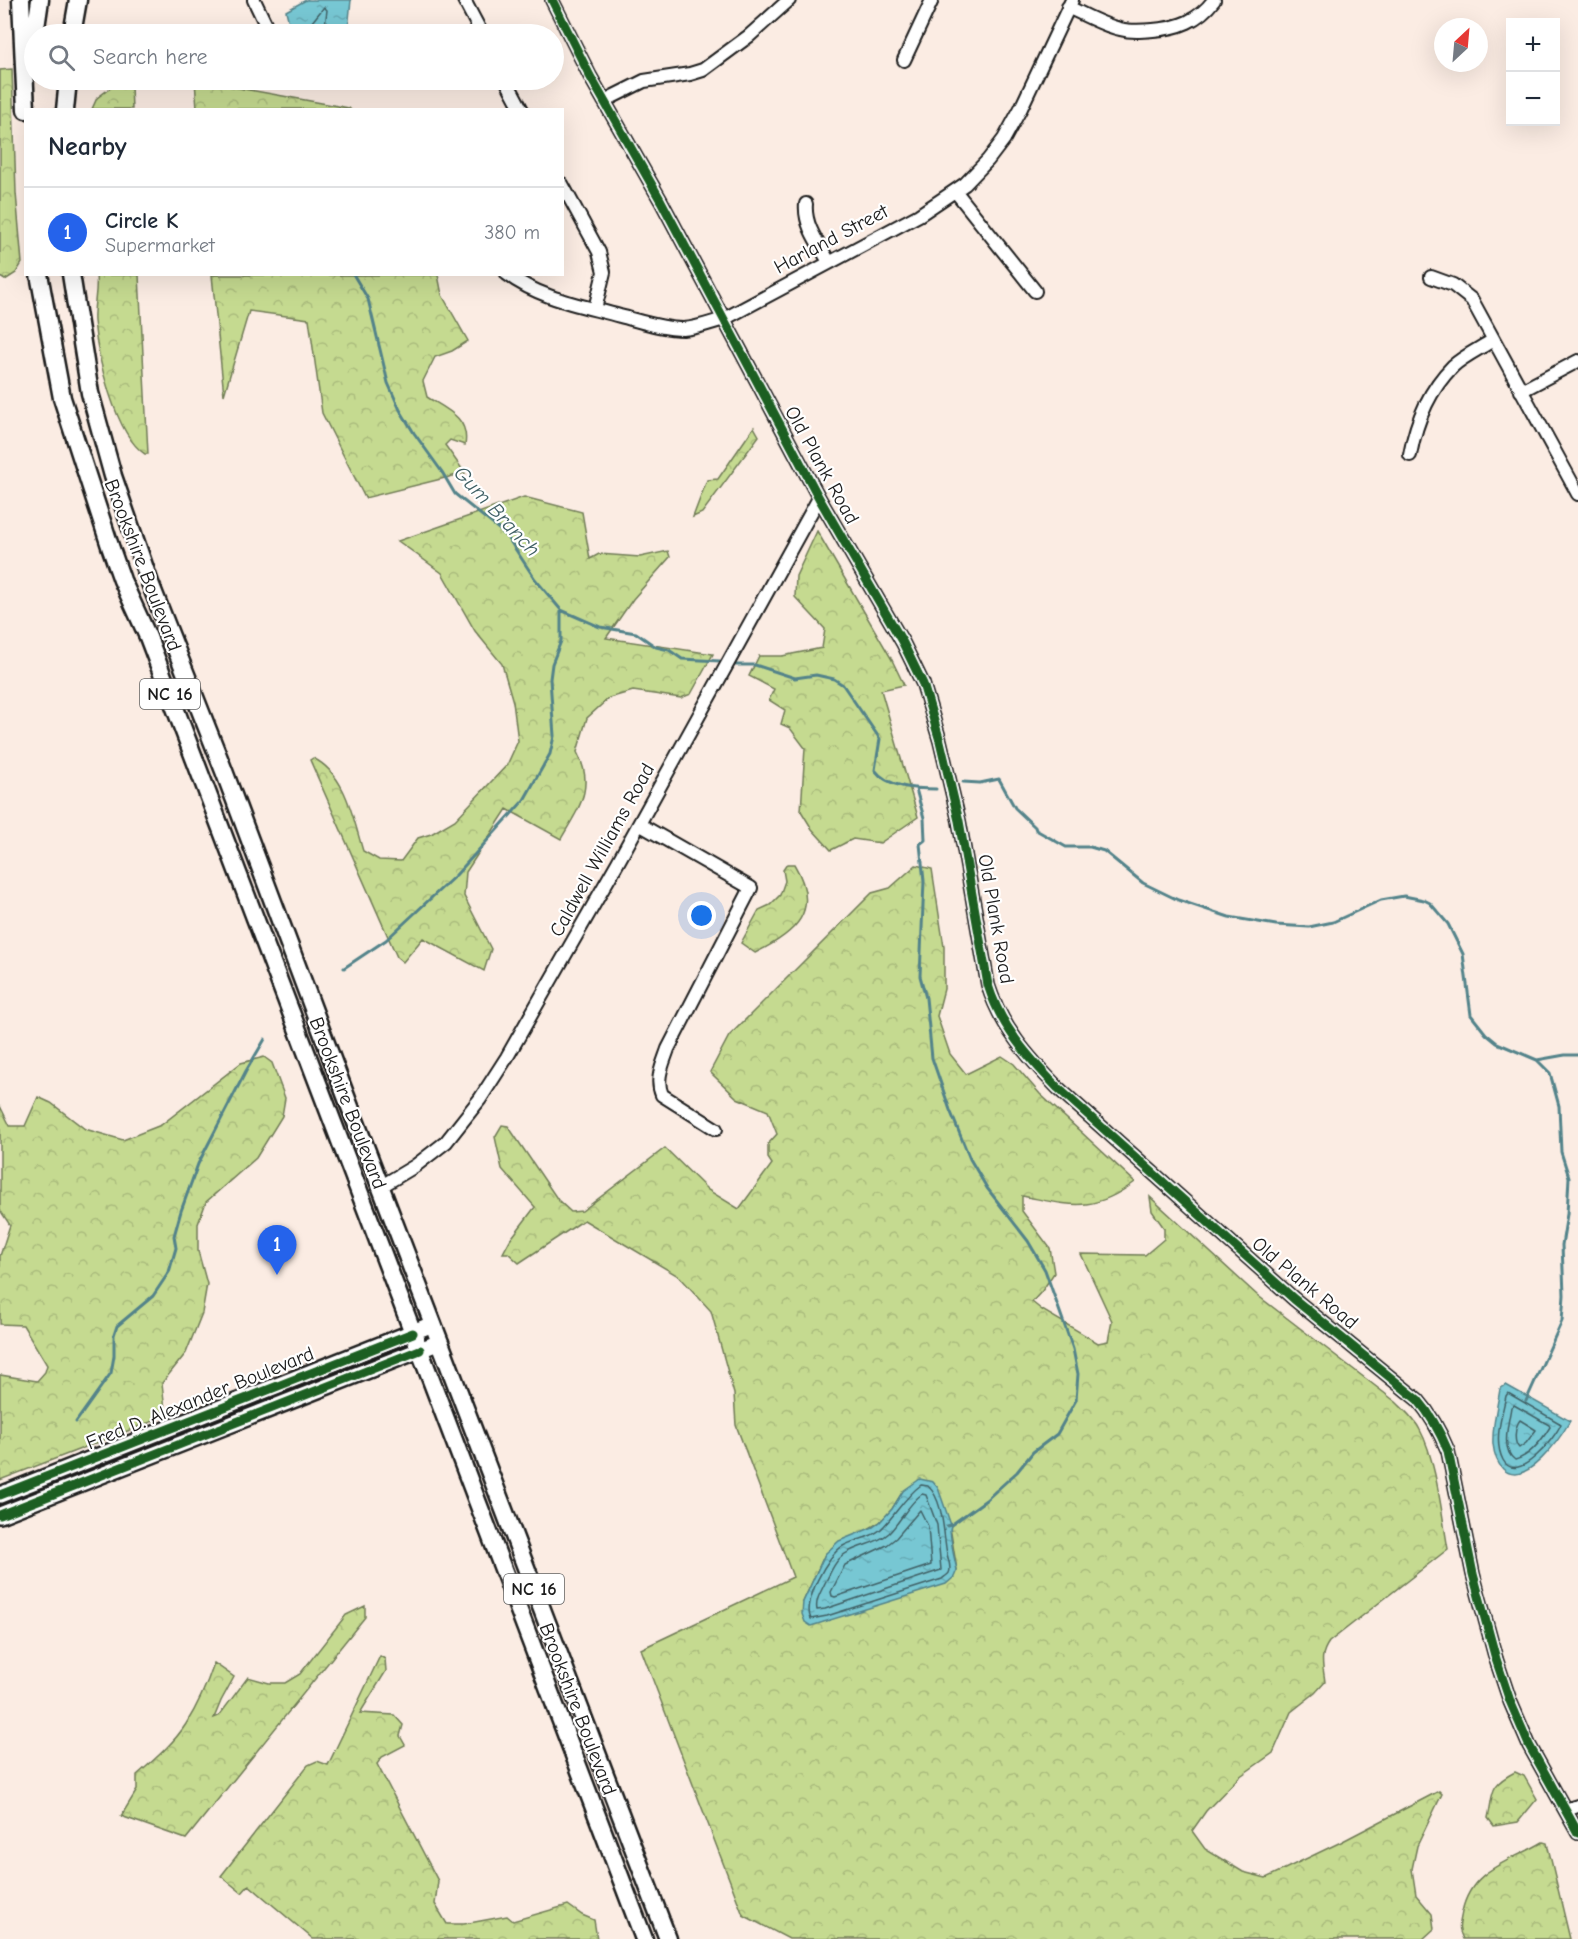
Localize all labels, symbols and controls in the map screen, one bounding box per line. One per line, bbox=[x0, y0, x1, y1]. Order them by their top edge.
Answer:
north arrow bbox=[1434, 18, 1488, 72]
map controls bbox=[1506, 18, 1560, 126]
button: + bbox=[1506, 18, 1560, 72]
search box bbox=[24, 24, 564, 90]
icon: search bbox=[45, 41, 78, 74]
text: Search here bbox=[93, 44, 208, 70]
button: − bbox=[1506, 72, 1560, 126]
text: Nearby bbox=[48, 132, 127, 162]
street label: Harland Street bbox=[770, 199, 893, 279]
text: Circle K bbox=[105, 208, 178, 234]
text: 1 bbox=[64, 221, 71, 244]
text: 380 m bbox=[484, 221, 540, 244]
text: Supermarket bbox=[105, 234, 215, 257]
street label: Old Plank Road bbox=[780, 402, 864, 528]
water label: Gum Branch bbox=[449, 461, 545, 561]
street label: Brookshire Boulevard bbox=[100, 476, 186, 654]
road number: NC 16 bbox=[140, 679, 200, 709]
street label: Caldwell Williams Road bbox=[545, 759, 659, 941]
street label: Old Plank Road bbox=[973, 852, 1019, 986]
your location bbox=[687, 901, 716, 930]
street label: Brookshire Boulevard bbox=[305, 1014, 391, 1192]
pin: 1 bbox=[258, 1226, 296, 1275]
street label: Old Plank Road bbox=[1247, 1232, 1363, 1334]
street label: Fred D. Alexander Boulevard bbox=[83, 1342, 317, 1454]
road number: NC 16 bbox=[504, 1574, 564, 1604]
street label: Brookshire Boulevard bbox=[535, 1620, 621, 1798]

